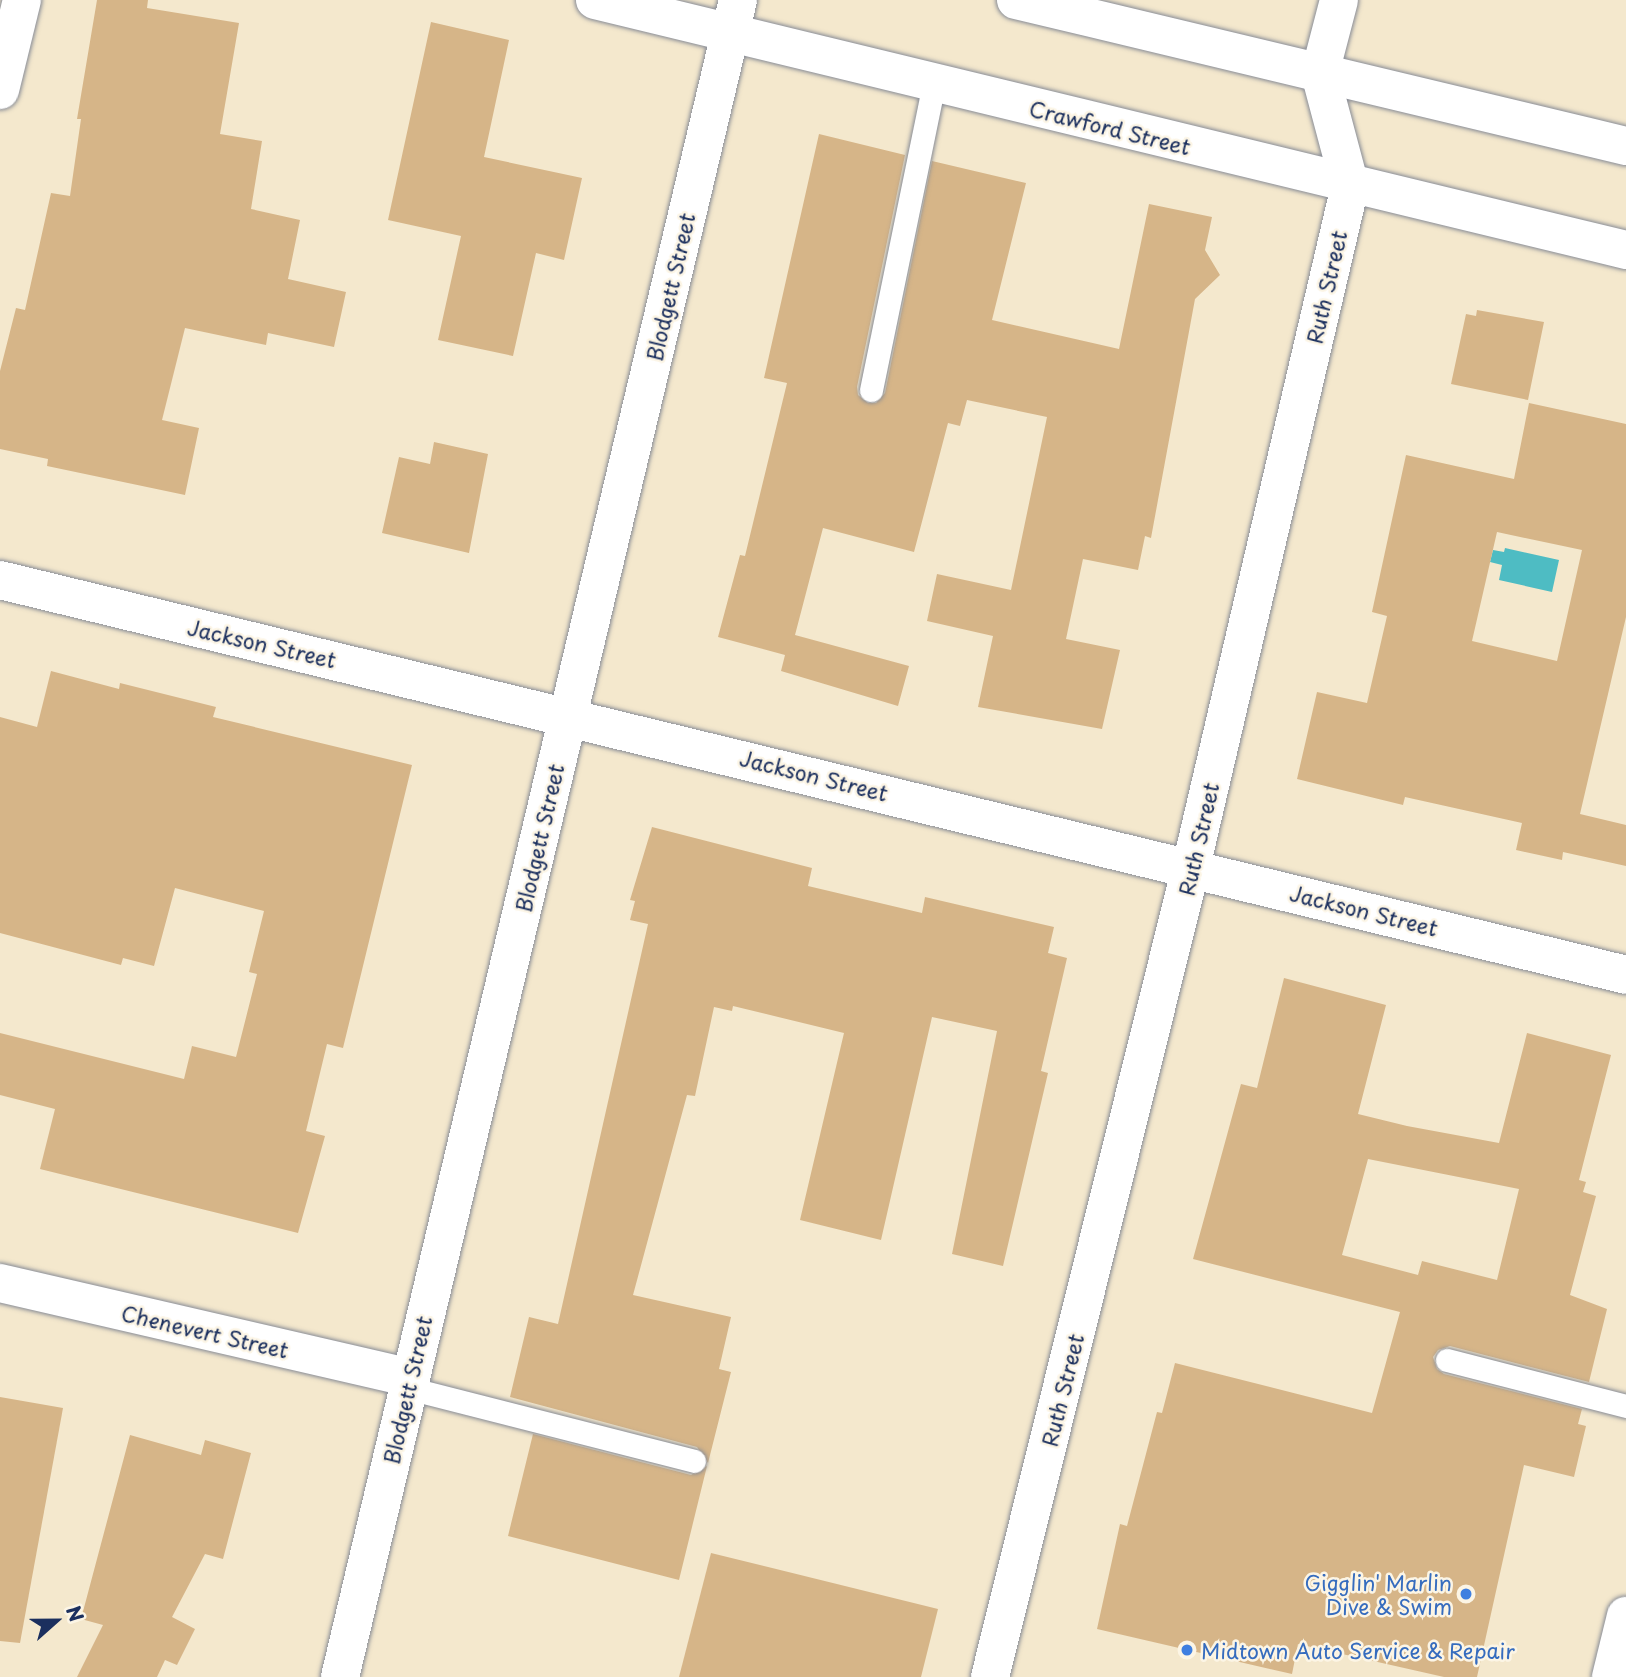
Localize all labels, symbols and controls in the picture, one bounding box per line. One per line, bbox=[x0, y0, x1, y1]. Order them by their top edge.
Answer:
street label: Crawford Street bbox=[1027, 95, 1193, 159]
street label: Blodgett Street bbox=[641, 210, 699, 364]
street label: Ruth Street bbox=[1301, 227, 1351, 347]
street label: Jackson Street bbox=[186, 614, 338, 672]
street label: Jackson Street bbox=[738, 745, 890, 805]
street label: Blodgett Street bbox=[510, 761, 568, 915]
street label: Ruth Street bbox=[1173, 779, 1223, 899]
street label: Jackson Street bbox=[1288, 880, 1440, 940]
street label: Chenevert Street bbox=[118, 1299, 292, 1363]
street label: Blodgett Street bbox=[378, 1313, 436, 1467]
street label: Ruth Street bbox=[1036, 1330, 1088, 1450]
place label: Gigglin' Marlin Dive & Swim bbox=[1303, 1569, 1452, 1619]
north arrow bbox=[21, 1586, 91, 1656]
marker: Gigglin' Marlin Dive & Swim bbox=[1458, 1586, 1474, 1602]
text: N bbox=[60, 1601, 91, 1626]
place label: Midtown Auto Service & Repair bbox=[1201, 1637, 1516, 1663]
marker: Midtown Auto Service & Repair bbox=[1179, 1642, 1195, 1658]

